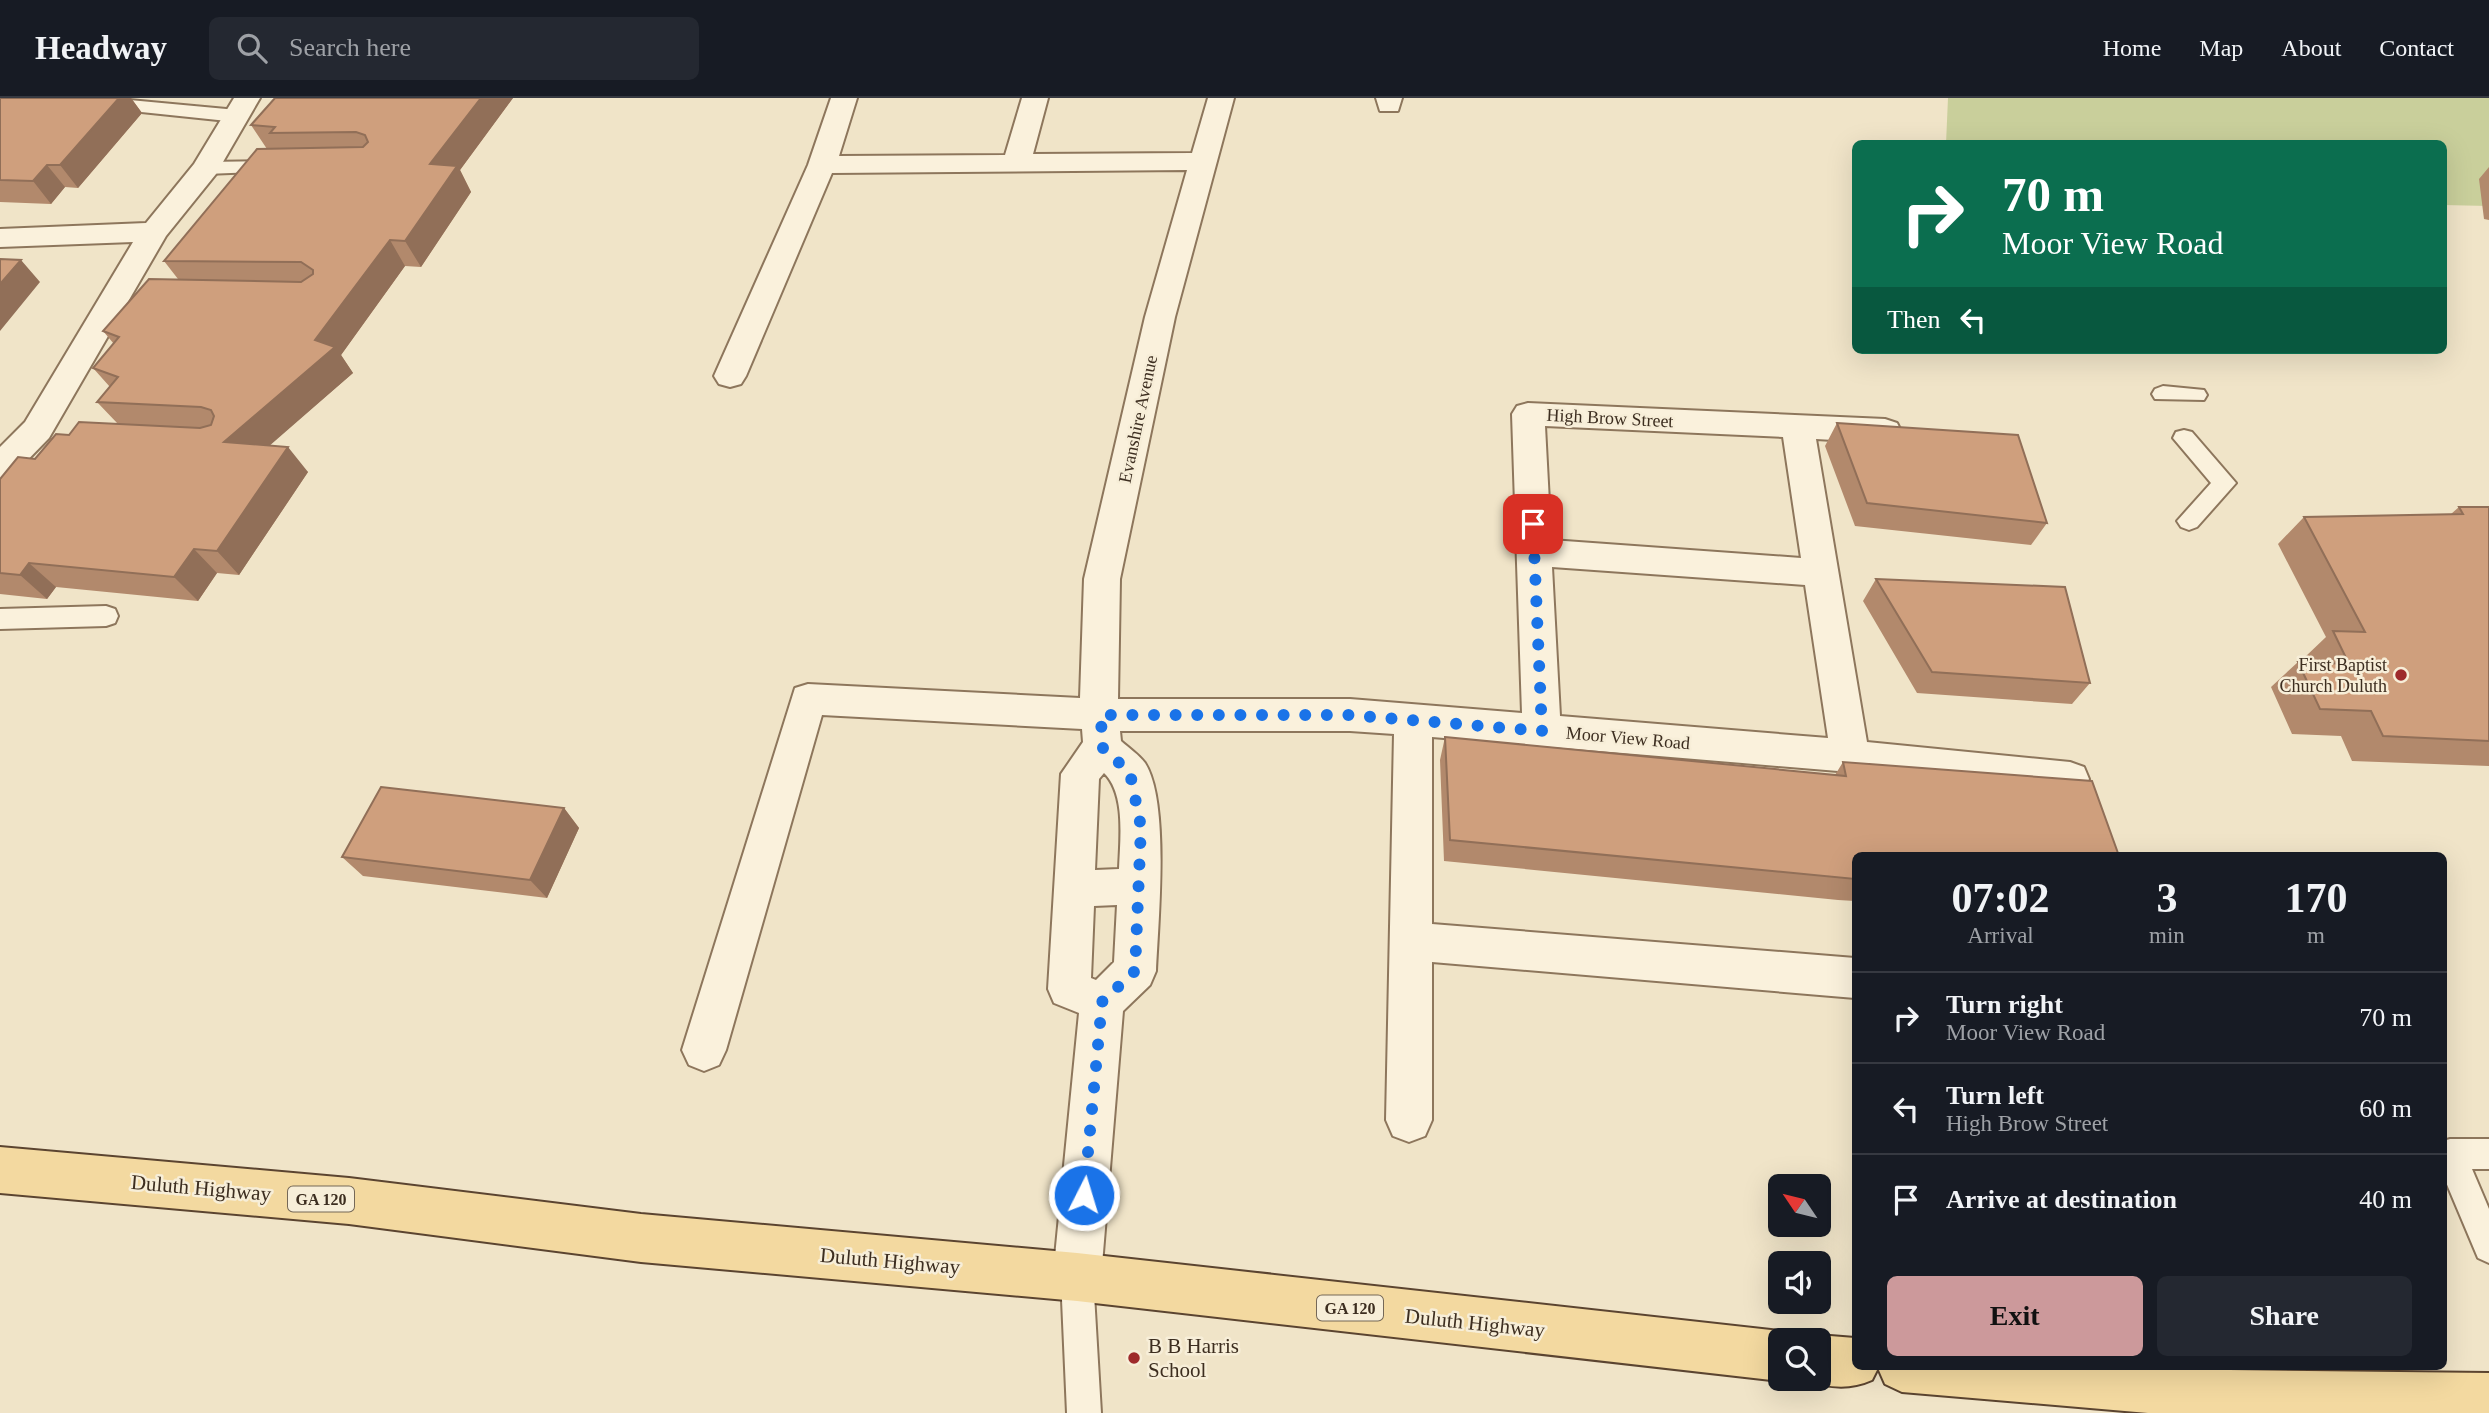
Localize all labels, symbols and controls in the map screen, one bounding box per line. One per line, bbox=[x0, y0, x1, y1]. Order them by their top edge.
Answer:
search box bbox=[209, 17, 699, 80]
icon: search bbox=[233, 29, 271, 67]
text: Headway bbox=[35, 30, 167, 66]
text: Search here bbox=[289, 33, 411, 62]
text: Home bbox=[2103, 35, 2161, 61]
text: Map bbox=[2199, 35, 2243, 61]
text: About bbox=[2281, 35, 2341, 61]
text: Contact bbox=[2379, 35, 2454, 61]
text: 70 m bbox=[2002, 167, 2104, 222]
icon: right bbox=[1887, 168, 1978, 259]
text: Moor View Road bbox=[2002, 225, 2223, 261]
icon: left bbox=[1954, 301, 1992, 339]
text: Then bbox=[1887, 305, 1940, 334]
street label: Evanshire Avenue bbox=[1115, 353, 1161, 485]
street label: High Brow Street bbox=[1546, 405, 1674, 431]
pin bbox=[1503, 494, 1563, 554]
icon: arrive bbox=[1514, 505, 1552, 543]
place label: First Baptist Church Duluth bbox=[2280, 655, 2387, 696]
marker: First Baptist Church Duluth bbox=[2393, 667, 2409, 683]
street label: Moor View Road bbox=[1565, 723, 1691, 753]
text: 07:02 bbox=[1952, 875, 2050, 921]
text: 3 bbox=[2156, 875, 2177, 921]
text: 170 bbox=[2284, 875, 2347, 921]
text: Arrival bbox=[1967, 923, 2034, 948]
text: min bbox=[2149, 923, 2185, 948]
text: m bbox=[2307, 923, 2325, 948]
text: Turn right bbox=[1946, 990, 2063, 1019]
icon: right bbox=[1887, 999, 1925, 1037]
text: 70 m bbox=[2359, 1003, 2412, 1032]
text: Moor View Road bbox=[1946, 1020, 2105, 1045]
text: Turn left bbox=[1946, 1081, 2044, 1110]
icon: left bbox=[1887, 1090, 1925, 1128]
text: 60 m bbox=[2359, 1094, 2412, 1123]
text: High Brow Street bbox=[1946, 1111, 2108, 1136]
position arrow bbox=[1047, 1158, 1121, 1232]
street label: Duluth Highway bbox=[130, 1170, 273, 1206]
north arrow bbox=[1768, 1174, 1830, 1237]
map controls bbox=[1768, 1174, 1831, 1391]
icon: arrive bbox=[1887, 1181, 1925, 1219]
text: Arrive at destination bbox=[1946, 1185, 2177, 1214]
text: 40 m bbox=[2359, 1185, 2412, 1214]
road number: GA 120 bbox=[288, 1186, 354, 1212]
street label: Duluth Highway bbox=[819, 1243, 962, 1279]
button: sound bbox=[1768, 1251, 1831, 1314]
button: Exit bbox=[1887, 1276, 2143, 1356]
button: Share bbox=[2157, 1276, 2412, 1356]
road number: GA 120 bbox=[1317, 1296, 1383, 1320]
street label: Duluth Highway bbox=[1404, 1304, 1547, 1342]
button: search bbox=[1768, 1328, 1831, 1391]
place label: B B Harris School bbox=[1148, 1334, 1239, 1382]
marker: B B Harris School bbox=[1126, 1350, 1142, 1366]

